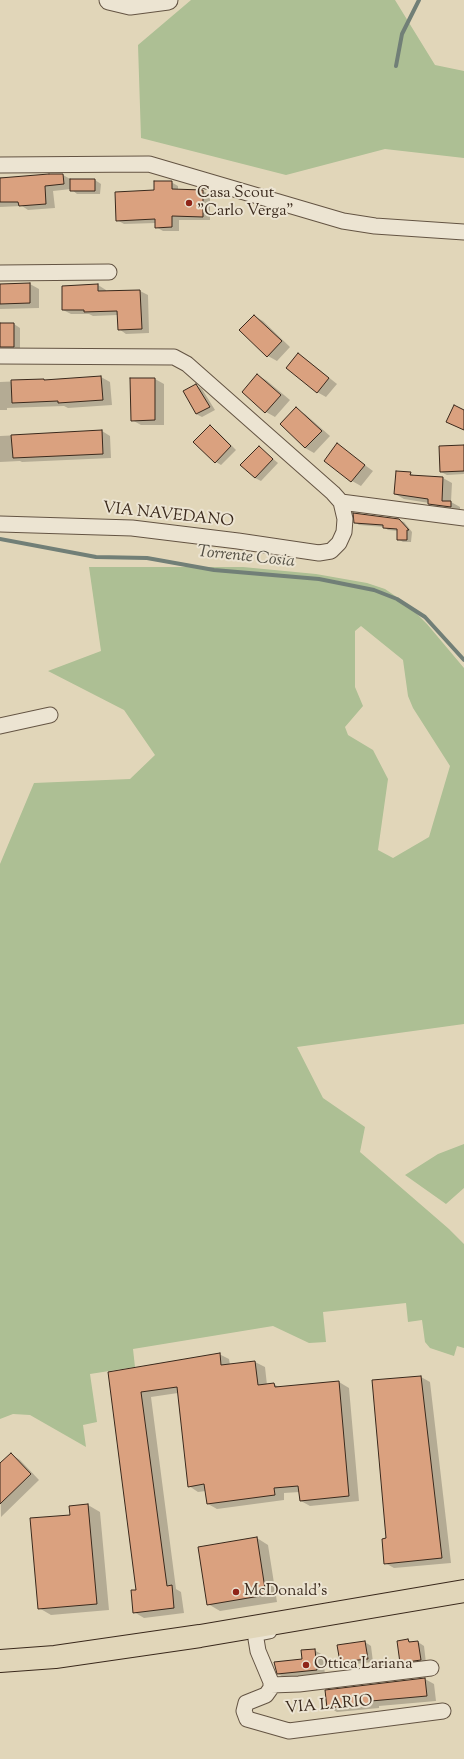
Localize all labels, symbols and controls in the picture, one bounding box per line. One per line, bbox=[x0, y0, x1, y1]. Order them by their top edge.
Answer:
place label: Casa Scout "Carlo Verga" bbox=[197, 184, 294, 222]
marker: Casa Scout "Carlo Verga" bbox=[184, 198, 194, 208]
street label: VIA NAVEDANO bbox=[102, 500, 234, 532]
water label: Torrente Cosia bbox=[196, 543, 296, 573]
place label: McDonald's bbox=[244, 1582, 327, 1602]
marker: McDonald's bbox=[231, 1587, 241, 1597]
place label: Ottica Lariana bbox=[314, 1655, 413, 1675]
marker: Ottica Lariana bbox=[301, 1660, 311, 1670]
street label: VIA LARIO bbox=[285, 1693, 373, 1719]

